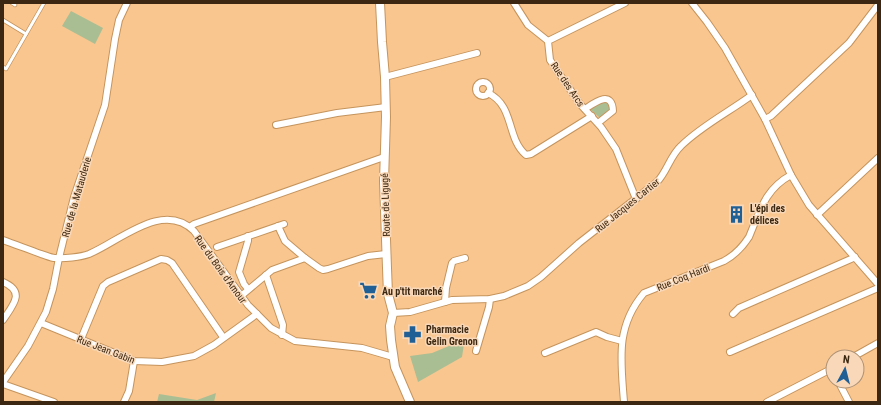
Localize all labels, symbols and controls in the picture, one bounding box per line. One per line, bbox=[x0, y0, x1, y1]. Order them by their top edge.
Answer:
street label: Rue des Arcs bbox=[549, 60, 587, 109]
street label: Rue de la Matauderie bbox=[60, 155, 93, 239]
street label: Route de Ligugé bbox=[379, 173, 392, 237]
street label: Rue Jacques Cartier bbox=[593, 176, 662, 235]
place label: L'épi des délices bbox=[750, 203, 785, 226]
building icon: L'épi des délices bbox=[727, 204, 747, 224]
street label: Rue du Bois d'Amour bbox=[192, 233, 249, 305]
street label: Rue Coq Hardi bbox=[655, 262, 711, 293]
supermarket icon: Au p'tit marché bbox=[359, 281, 379, 301]
place label: Au p'tit marché bbox=[382, 286, 442, 297]
place label: Pharmacie Gelin Grenon bbox=[426, 324, 478, 347]
pharmacy icon: Pharmacie Gelin Grenon bbox=[403, 325, 423, 345]
street label: Rue Jean Gabin bbox=[75, 333, 137, 366]
north arrow bbox=[825, 349, 865, 389]
text: N bbox=[842, 353, 851, 366]

